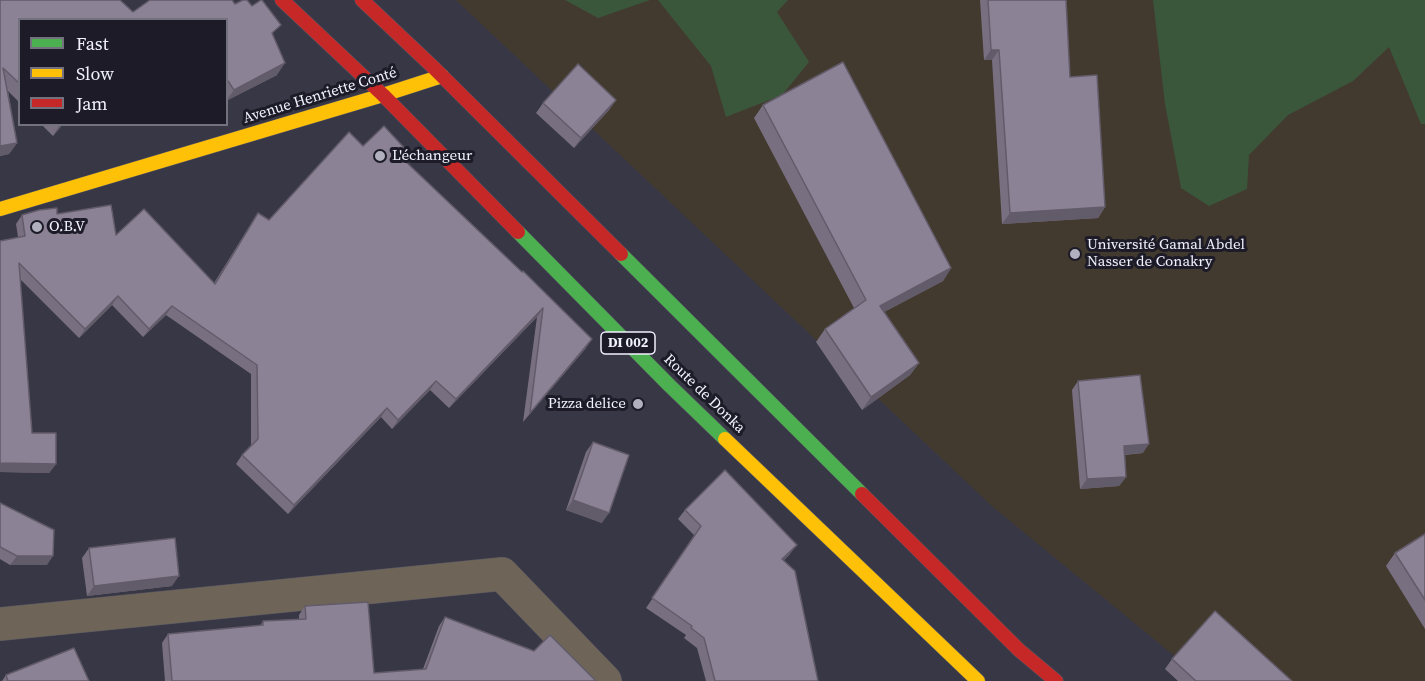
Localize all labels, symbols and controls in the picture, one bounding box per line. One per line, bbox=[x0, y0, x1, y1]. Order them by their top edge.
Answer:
legend bbox=[18, 18, 228, 126]
text: Fast bbox=[76, 31, 109, 56]
text: Slow bbox=[76, 61, 114, 86]
street label: Avenue Henriette Conté bbox=[241, 64, 399, 128]
text: Jam bbox=[76, 91, 108, 116]
place label: L'échangeur bbox=[392, 147, 472, 165]
marker: L'échangeur bbox=[373, 149, 387, 163]
place label: O.B.V bbox=[49, 218, 85, 236]
marker: O.B.V bbox=[30, 220, 44, 234]
place label: Université Gamal Abdel Nasser de Conakry bbox=[1087, 236, 1245, 271]
marker: Université Gamal Abdel Nasser de Conakry bbox=[1068, 247, 1082, 261]
road number: DI 002 bbox=[601, 332, 655, 354]
street label: Route de Donka bbox=[660, 351, 748, 437]
place label: Pizza delice bbox=[548, 395, 626, 413]
marker: Pizza delice bbox=[631, 397, 645, 411]

